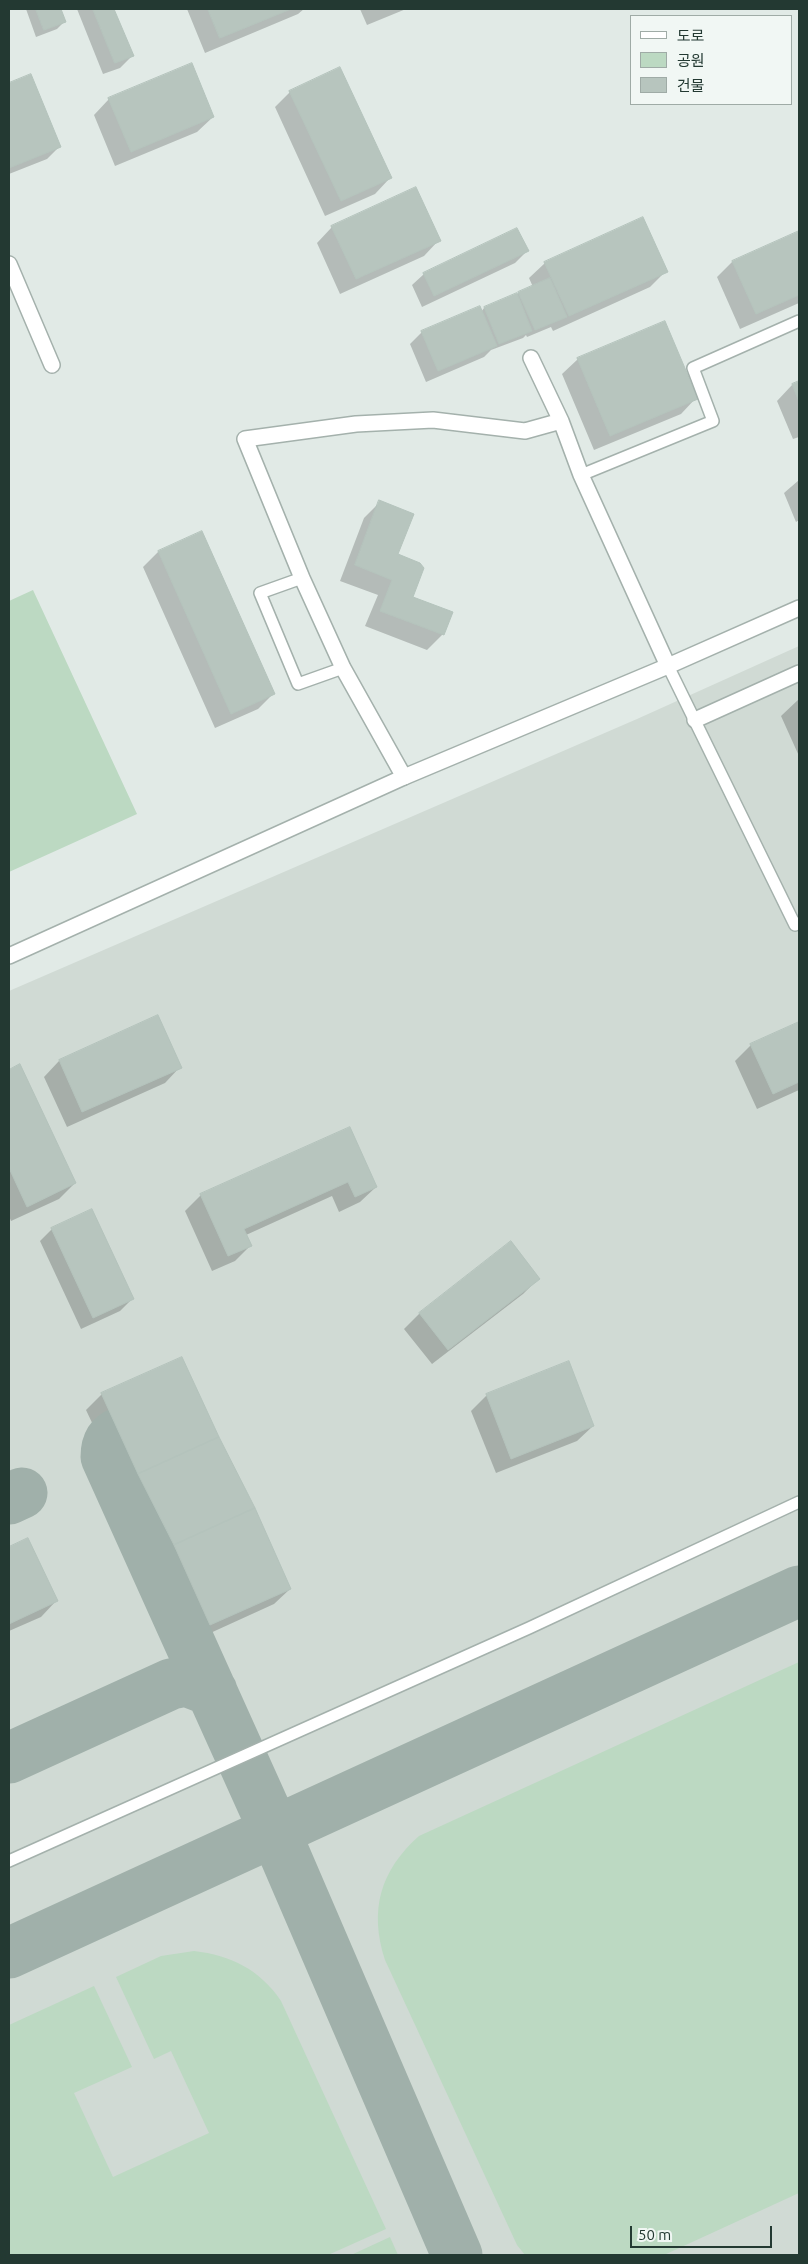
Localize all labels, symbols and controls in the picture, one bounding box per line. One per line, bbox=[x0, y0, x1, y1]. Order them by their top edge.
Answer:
legend bbox=[630, 15, 793, 105]
text: 도로 bbox=[677, 27, 705, 44]
text: 공원 bbox=[677, 52, 705, 69]
text: 건물 bbox=[677, 77, 705, 94]
scale bar bbox=[633, 2216, 776, 2248]
text: 50 m bbox=[638, 2226, 671, 2243]

